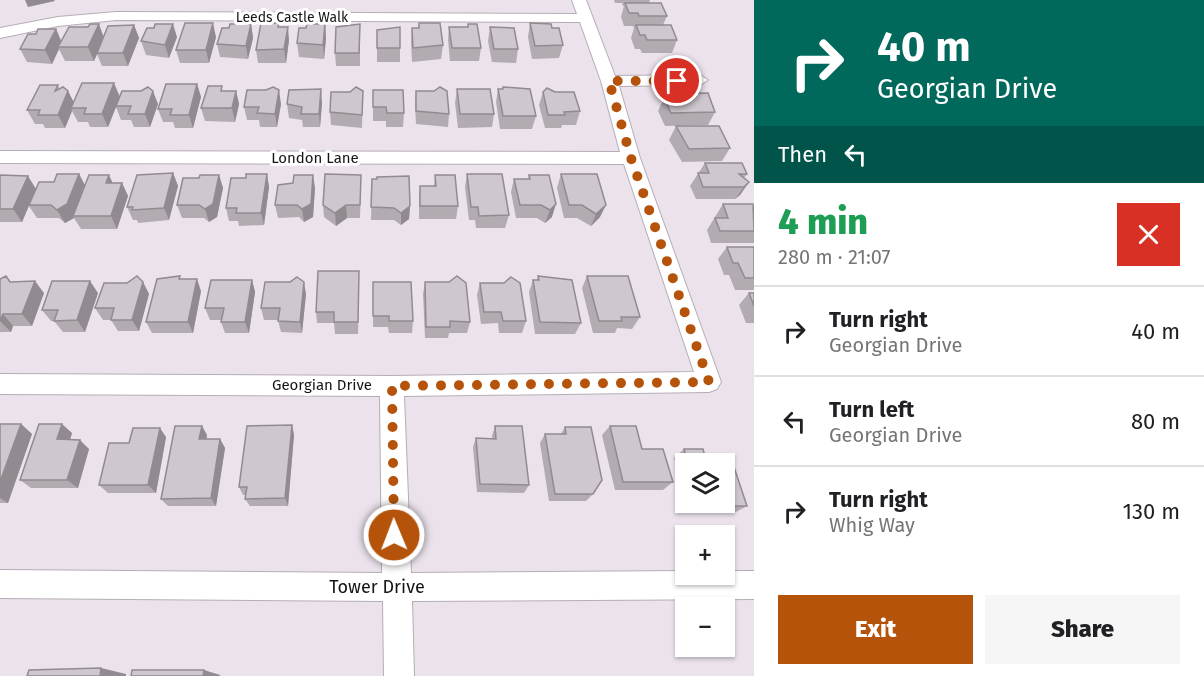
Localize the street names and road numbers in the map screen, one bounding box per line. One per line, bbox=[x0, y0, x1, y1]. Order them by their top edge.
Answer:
street label: Leeds Castle Walk bbox=[236, 9, 349, 26]
street label: London Lane bbox=[271, 149, 359, 167]
street label: Georgian Drive bbox=[272, 376, 372, 394]
street label: Tower Drive bbox=[329, 576, 425, 598]

